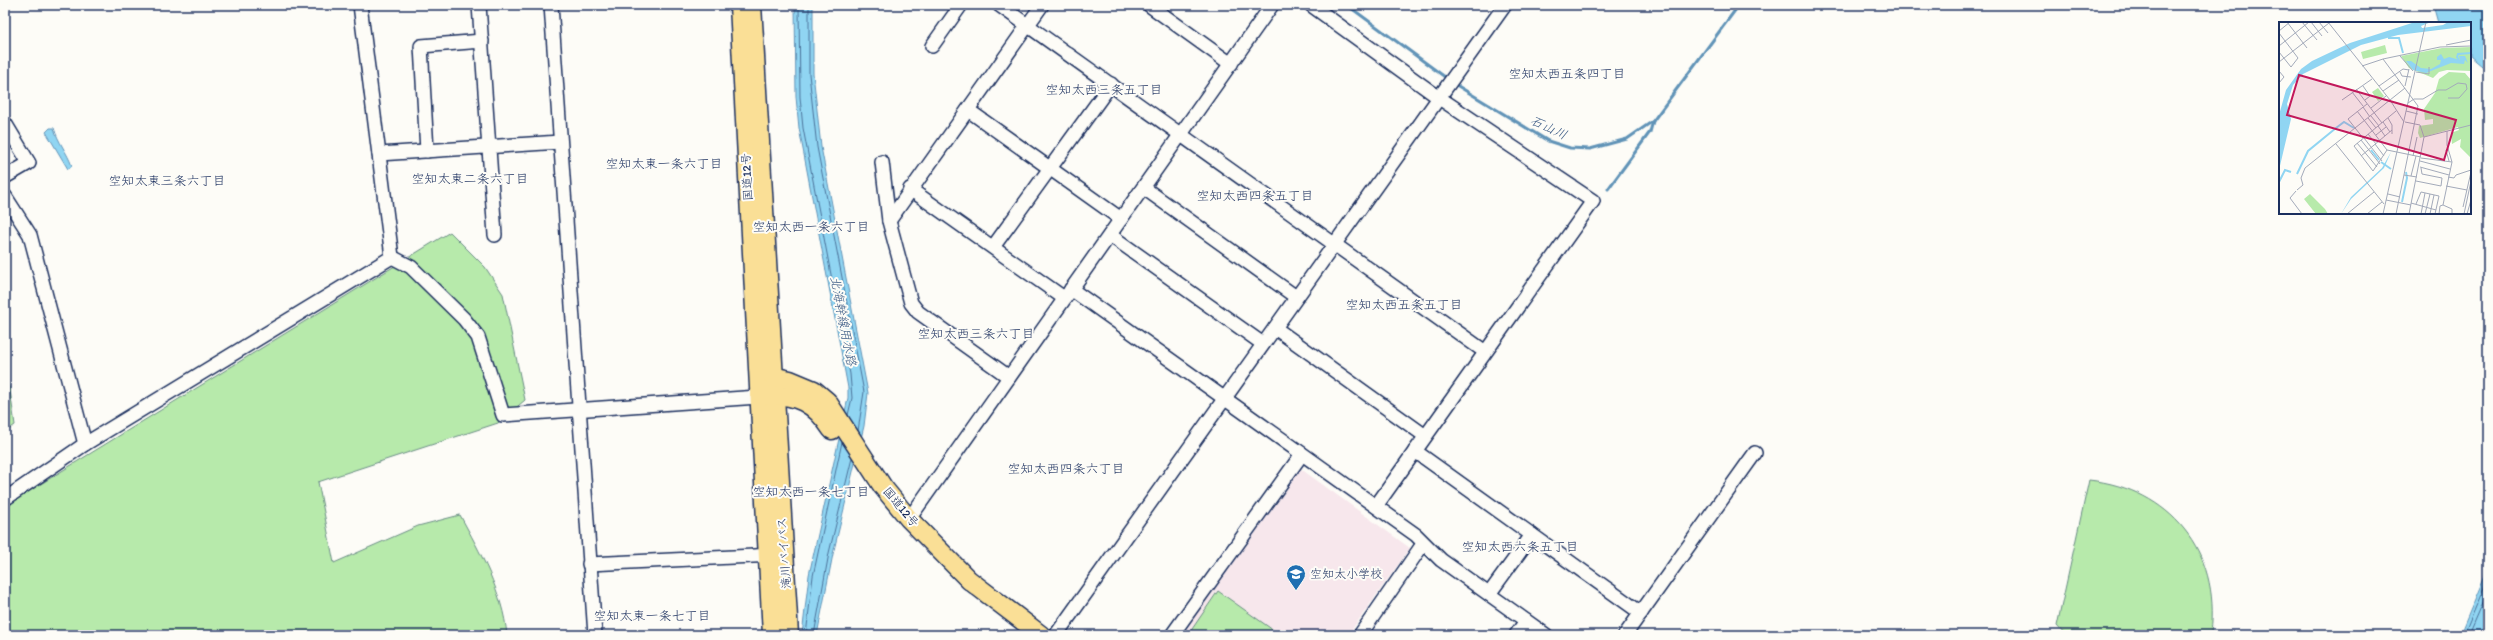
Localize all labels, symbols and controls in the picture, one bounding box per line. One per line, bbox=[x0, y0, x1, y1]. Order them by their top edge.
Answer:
inset map bbox=[2279, 22, 2471, 214]
district label: 空知太西五条四丁目 bbox=[1508, 66, 1626, 81]
district label: 空知太西三条五丁目 bbox=[1045, 82, 1163, 97]
water label: 石山川 bbox=[1528, 112, 1570, 142]
street label: 国道12号 bbox=[739, 153, 755, 201]
district label: 空知太東一条六丁目 bbox=[605, 156, 723, 171]
district label: 空知太東二条六丁目 bbox=[411, 171, 529, 186]
district label: 空知太東三条六丁目 bbox=[108, 173, 226, 188]
district label: 空知太西四条五丁目 bbox=[1196, 188, 1314, 203]
district label: 空知太西一条六丁目 bbox=[752, 219, 870, 234]
water label: 北海幹線用水路 bbox=[827, 275, 860, 368]
district label: 空知太西五条五丁目 bbox=[1345, 297, 1463, 312]
district label: 空知太西三条六丁目 bbox=[917, 326, 1035, 341]
district label: 空知太西四条六丁目 bbox=[1007, 461, 1125, 476]
district label: 空知太西一条七丁目 bbox=[752, 484, 870, 499]
street label: 国道12号 bbox=[880, 484, 922, 530]
street label: 滝川バイパス bbox=[775, 517, 793, 589]
district label: 空知太西六条五丁目 bbox=[1461, 539, 1579, 554]
school or university icon: 空知太小学校 bbox=[1285, 563, 1307, 591]
place label: 空知太小学校 bbox=[1310, 567, 1382, 581]
district label: 空知太東一条七丁目 bbox=[593, 608, 711, 623]

